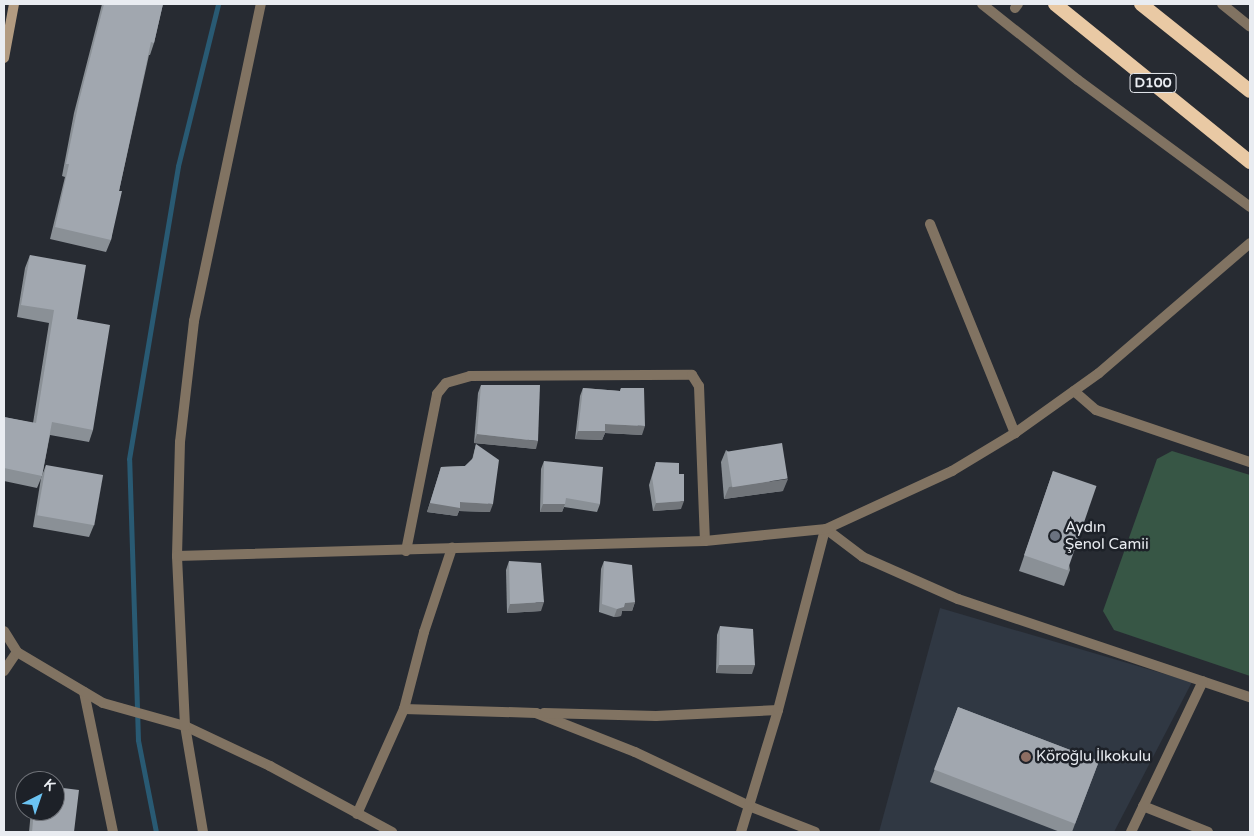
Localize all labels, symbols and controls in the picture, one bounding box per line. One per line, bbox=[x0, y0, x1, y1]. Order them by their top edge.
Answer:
road number: D100 bbox=[1129, 72, 1177, 95]
place label: Aydın Şenol Camii bbox=[1065, 518, 1149, 553]
marker: Aydın Şenol Camii bbox=[1049, 530, 1061, 542]
place label: Köroğlu İlkokulu bbox=[1036, 748, 1151, 766]
marker: Köroğlu İlkokulu bbox=[1020, 751, 1032, 763]
north arrow bbox=[15, 771, 65, 821]
text: K bbox=[40, 776, 59, 795]

